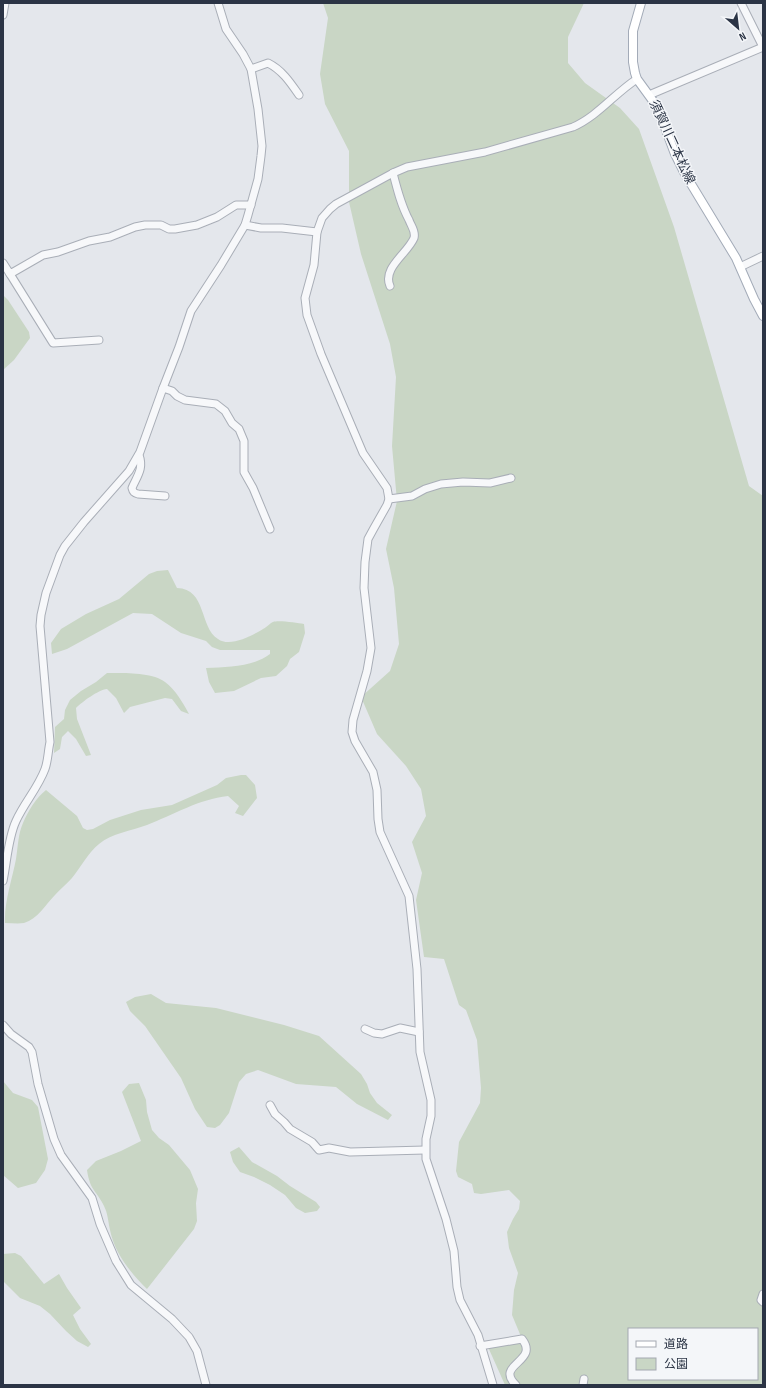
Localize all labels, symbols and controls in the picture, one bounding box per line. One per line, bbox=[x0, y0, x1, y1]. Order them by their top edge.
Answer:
north arrow bbox=[718, 8, 758, 48]
text: N bbox=[737, 29, 748, 44]
street label: 須賀川二本松線 bbox=[646, 97, 698, 187]
legend bbox=[628, 1328, 758, 1380]
text: 道路 bbox=[664, 1337, 688, 1352]
text: 公園 bbox=[664, 1357, 688, 1372]

